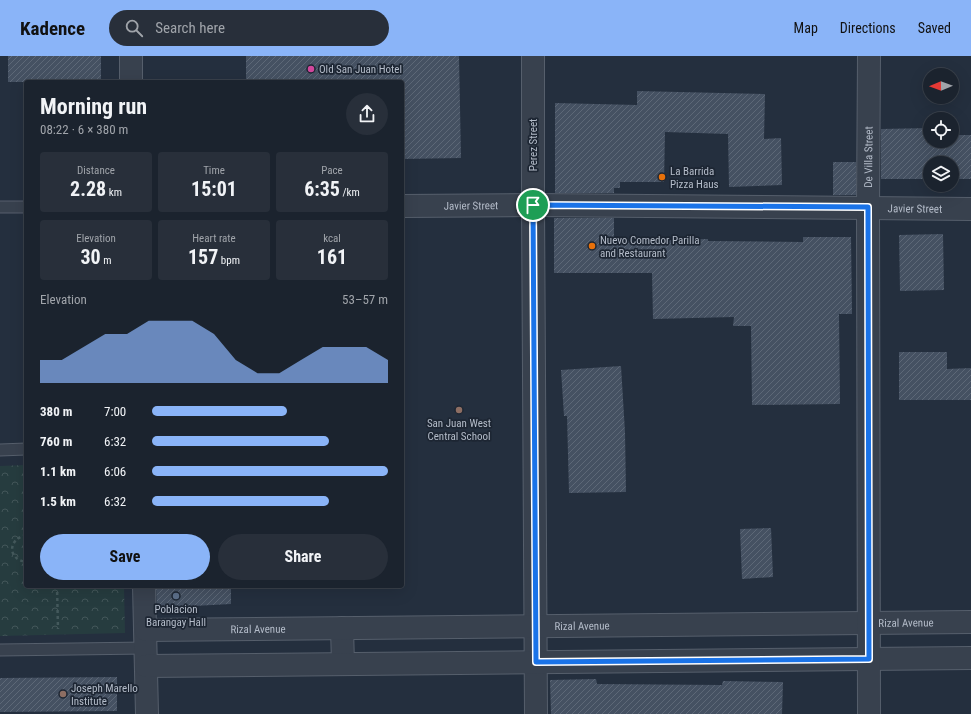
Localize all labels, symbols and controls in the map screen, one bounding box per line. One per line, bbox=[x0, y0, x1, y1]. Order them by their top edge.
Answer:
search box bbox=[109, 10, 389, 46]
text: Kadence bbox=[20, 17, 85, 40]
icon: search bbox=[123, 17, 145, 39]
text: Search here bbox=[155, 19, 225, 37]
text: Map bbox=[794, 20, 818, 36]
text: Directions bbox=[840, 20, 896, 36]
text: Saved bbox=[918, 20, 951, 36]
place label: Old San Juan Hotel bbox=[319, 63, 402, 76]
marker: Old San Juan Hotel bbox=[306, 64, 316, 74]
north arrow bbox=[923, 68, 959, 104]
map controls bbox=[923, 68, 959, 192]
button: share bbox=[346, 93, 388, 135]
text: Morning run bbox=[40, 94, 147, 119]
button: locate bbox=[923, 112, 959, 148]
street label: Perez Street bbox=[527, 119, 540, 171]
text: 08:22 · 6 × 380 m bbox=[40, 122, 128, 137]
street label: De Villa Street bbox=[862, 126, 875, 188]
button: layers bbox=[923, 156, 959, 192]
text: Distance bbox=[77, 164, 115, 177]
text: Time bbox=[203, 164, 225, 177]
text: Pace bbox=[321, 164, 343, 177]
place label: La Barrida Pizza Haus bbox=[670, 165, 719, 191]
marker: La Barrida Pizza Haus bbox=[657, 172, 667, 182]
text: 2.28 bbox=[70, 177, 106, 201]
text: 15:01 bbox=[191, 177, 237, 201]
text: 6:35 bbox=[304, 177, 340, 201]
text: km bbox=[106, 186, 122, 199]
text: /km bbox=[340, 186, 360, 199]
pin bbox=[516, 188, 550, 222]
icon: arrive bbox=[522, 194, 544, 216]
street label: Javier Street bbox=[444, 199, 498, 212]
street label: Javier Street bbox=[888, 202, 942, 215]
text: Elevation bbox=[76, 232, 116, 245]
text: Heart rate bbox=[192, 232, 236, 245]
text: kcal bbox=[323, 232, 341, 245]
place label: Nuevo Comedor Parilla and Restaurant bbox=[600, 234, 699, 260]
marker: Nuevo Comedor Parilla and Restaurant bbox=[587, 241, 597, 251]
text: 30 bbox=[80, 245, 101, 269]
text: 157 bbox=[188, 245, 218, 269]
text: 161 bbox=[317, 245, 347, 269]
text: m bbox=[101, 254, 112, 267]
text: bpm bbox=[218, 254, 240, 267]
text: Elevation bbox=[40, 292, 87, 307]
text: 53–57 m bbox=[342, 292, 388, 307]
text: 380 m bbox=[40, 404, 72, 419]
text: 7:00 bbox=[104, 404, 126, 419]
marker: San Juan West Central School bbox=[454, 405, 464, 415]
place label: San Juan West Central School bbox=[427, 417, 491, 443]
text: 760 m bbox=[40, 434, 72, 449]
text: 6:32 bbox=[104, 434, 126, 449]
text: 1.1 km bbox=[40, 464, 76, 479]
text: 6:06 bbox=[104, 464, 126, 479]
text: 1.5 km bbox=[40, 494, 76, 509]
text: 6:32 bbox=[104, 494, 126, 509]
button: Save bbox=[40, 534, 210, 580]
button: Share bbox=[218, 534, 388, 580]
marker: Poblacion Barangay Hall bbox=[171, 591, 181, 601]
place label: Poblacion Barangay Hall bbox=[146, 603, 206, 629]
street label: Rizal Avenue bbox=[878, 616, 934, 629]
street label: Rizal Avenue bbox=[554, 619, 610, 633]
street label: Rizal Avenue bbox=[230, 622, 286, 636]
place label: Joseph Marello Institute bbox=[71, 682, 138, 708]
marker: Joseph Marello Institute bbox=[58, 689, 68, 699]

